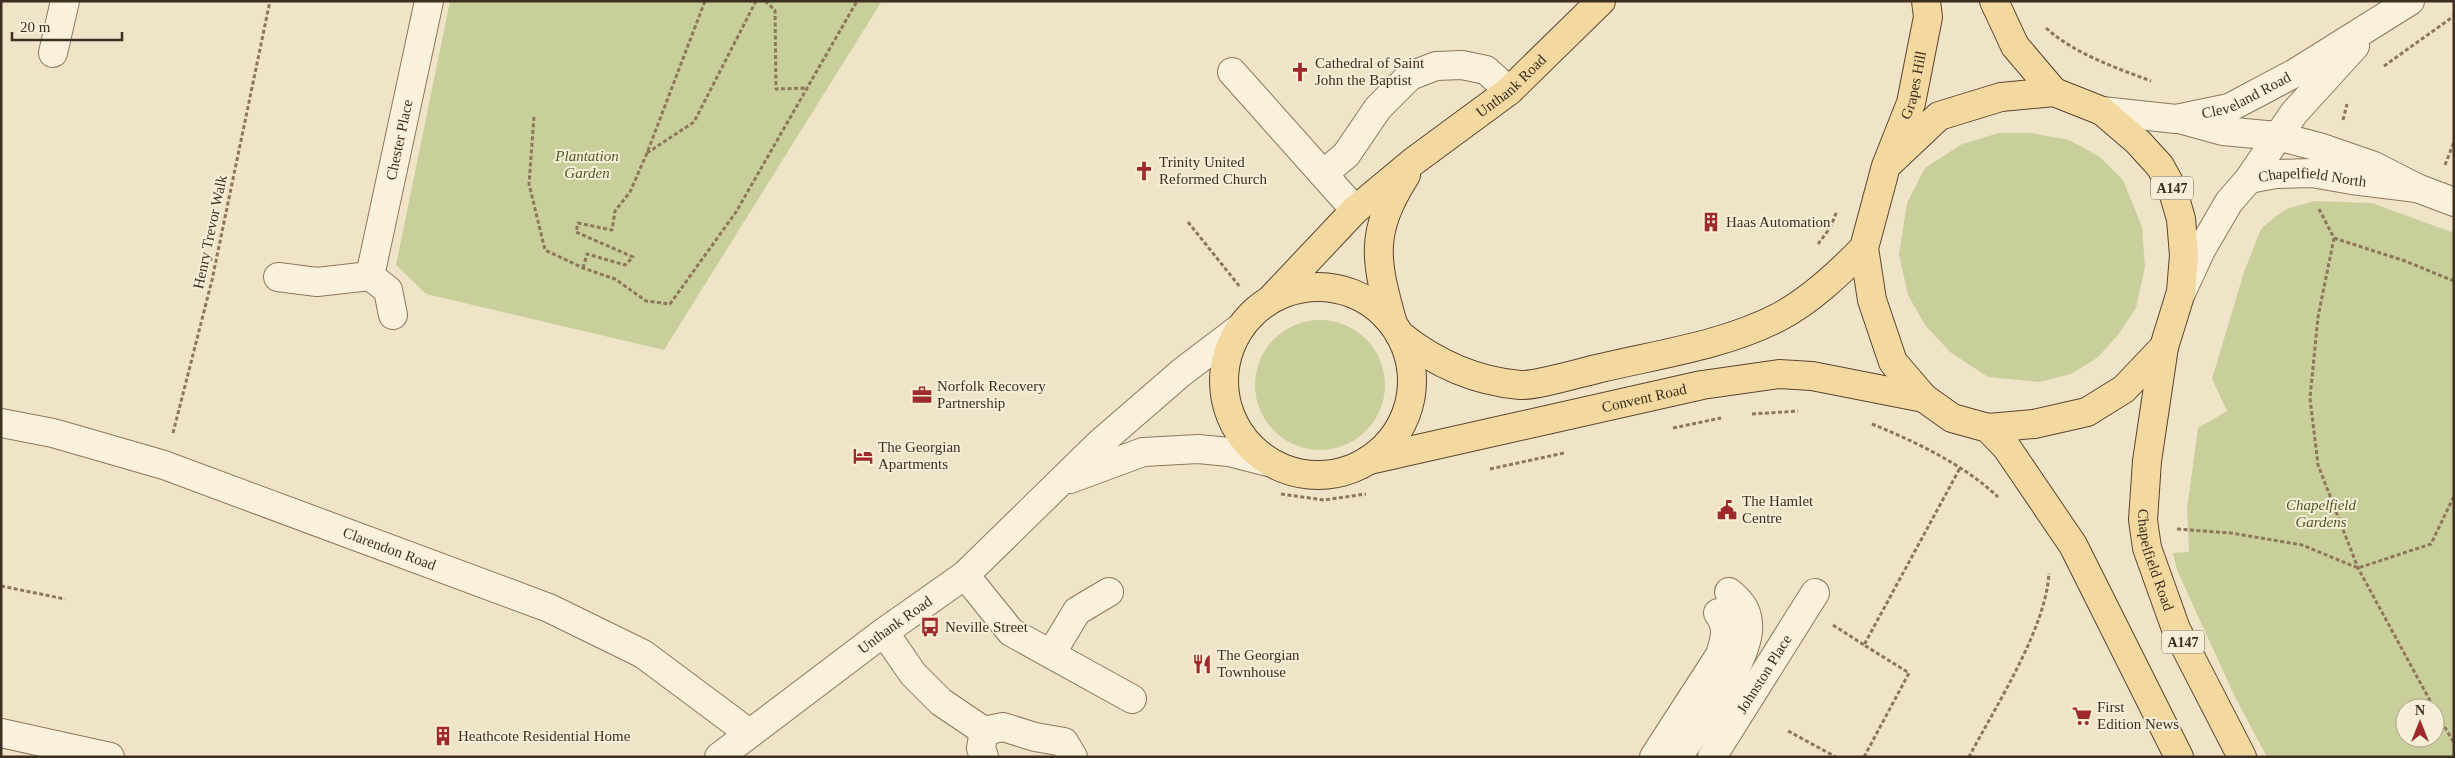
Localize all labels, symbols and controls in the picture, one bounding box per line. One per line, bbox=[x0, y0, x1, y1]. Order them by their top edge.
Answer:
scale bar bbox=[12, 10, 122, 42]
text: 20 m bbox=[20, 19, 51, 35]
street label: Grapes Hill bbox=[1897, 50, 1929, 121]
street label: Unthank Road bbox=[1473, 51, 1550, 120]
place label: Cathedral of Saint John the Baptist bbox=[1315, 55, 1425, 88]
church icon: Cathedral of Saint John the Baptist bbox=[1289, 61, 1311, 83]
street label: Cleveland Road bbox=[2200, 69, 2294, 121]
street label: Chester Place bbox=[383, 98, 416, 182]
park label: Plantation Garden bbox=[554, 148, 619, 181]
place label: Trinity United Reformed Church bbox=[1159, 154, 1267, 187]
church icon: Trinity United Reformed Church bbox=[1133, 160, 1155, 182]
street label: Chapelfield North bbox=[2257, 165, 2368, 190]
street label: Henry Trevor Walk bbox=[190, 173, 230, 290]
road number: A147 bbox=[2151, 177, 2193, 200]
building icon: Haas Automation bbox=[1700, 211, 1722, 233]
place label: Haas Automation bbox=[1726, 214, 1831, 230]
place label: Norfolk Recovery Partnership bbox=[937, 378, 1046, 411]
street label: Convent Road bbox=[1600, 381, 1688, 415]
office icon: Norfolk Recovery Partnership bbox=[911, 384, 933, 406]
place label: The Georgian Apartments bbox=[878, 439, 961, 472]
hotel icon: The Georgian Apartments bbox=[852, 445, 874, 467]
place label: The Hamlet Centre bbox=[1742, 493, 1814, 526]
park label: Chapelfield Gardens bbox=[2286, 497, 2356, 530]
public building icon: The Hamlet Centre bbox=[1716, 499, 1738, 521]
street label: Chapelfield Road bbox=[2135, 508, 2177, 613]
street label: Clarendon Road bbox=[341, 524, 439, 573]
street label: Unthank Road bbox=[855, 593, 935, 657]
bus stop icon: Neville Street bbox=[919, 616, 941, 638]
place label: Neville Street bbox=[945, 619, 1029, 635]
road number: A147 bbox=[2162, 630, 2204, 654]
street label: Johnston Place bbox=[1734, 632, 1795, 716]
place label: The Georgian Townhouse bbox=[1217, 647, 1300, 680]
restaurant icon: The Georgian Townhouse bbox=[1191, 653, 1213, 675]
north arrow bbox=[2395, 698, 2445, 748]
place label: First Edition News bbox=[2097, 699, 2179, 732]
text: N bbox=[2415, 703, 2425, 718]
supermarket icon: First Edition News bbox=[2071, 705, 2093, 727]
building icon: Heathcote Residential Home bbox=[432, 725, 454, 747]
place label: Heathcote Residential Home bbox=[458, 728, 631, 744]

